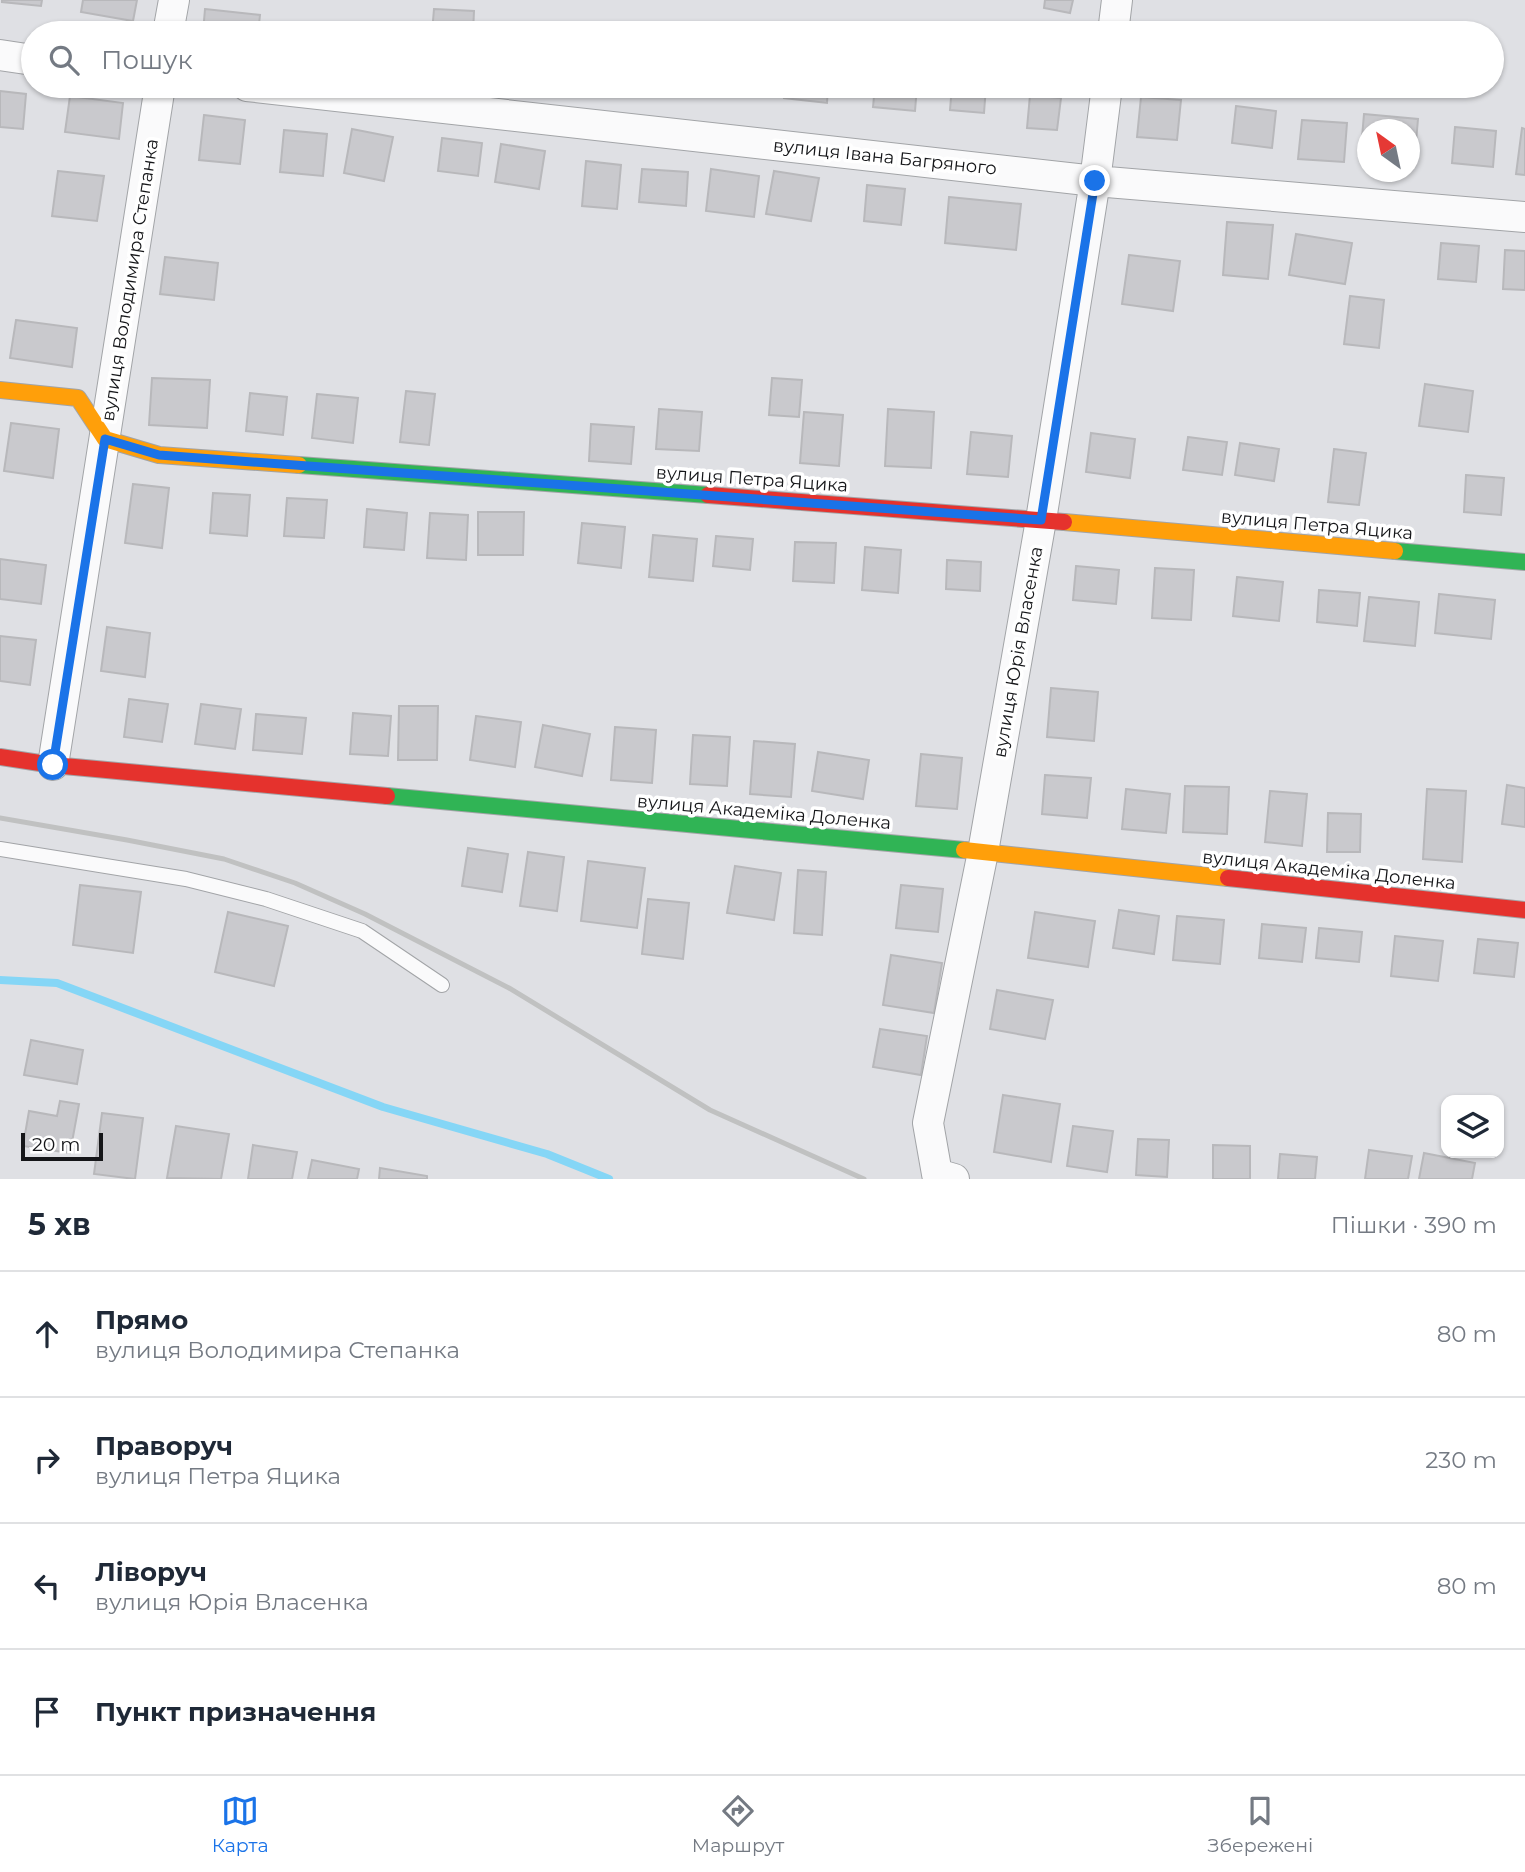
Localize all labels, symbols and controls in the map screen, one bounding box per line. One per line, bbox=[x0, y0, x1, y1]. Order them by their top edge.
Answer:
search box bbox=[21, 21, 1504, 98]
icon: search bbox=[45, 41, 83, 79]
text: Пошук bbox=[101, 44, 193, 76]
north arrow bbox=[1357, 119, 1420, 182]
street label: вулиця Івана Багряного bbox=[772, 134, 998, 180]
street label: вулиця Володимира Степанка bbox=[97, 137, 163, 423]
route end bbox=[1079, 165, 1110, 196]
street label: вулиця Петра Яцика bbox=[655, 461, 849, 497]
street label: вулиця Петра Яцика bbox=[1220, 506, 1414, 544]
street label: вулиця Юрія Власенка bbox=[989, 545, 1047, 759]
route start bbox=[37, 749, 68, 780]
street label: вулиця Академіка Доленка bbox=[636, 790, 892, 834]
street label: вулиця Академіка Доленка bbox=[1201, 846, 1457, 894]
map controls bbox=[1441, 1095, 1504, 1158]
button: layers bbox=[1441, 1095, 1504, 1158]
scale bar bbox=[21, 1130, 103, 1162]
text: 20 m bbox=[32, 1133, 80, 1156]
text: 5 хв bbox=[28, 1206, 91, 1243]
text: Пішки · 390 m bbox=[1331, 1211, 1497, 1239]
text: Прямо bbox=[95, 1304, 188, 1336]
icon: ahead bbox=[28, 1315, 66, 1353]
text: 80 m bbox=[1437, 1320, 1497, 1348]
text: вулиця Володимира Степанка bbox=[95, 1336, 460, 1364]
text: Праворуч bbox=[95, 1430, 233, 1462]
icon: right bbox=[28, 1441, 66, 1479]
text: 230 m bbox=[1425, 1446, 1497, 1474]
text: вулиця Петра Яцика bbox=[95, 1462, 341, 1490]
text: Ліворуч bbox=[95, 1556, 207, 1588]
icon: left bbox=[28, 1567, 66, 1605]
text: 80 m bbox=[1437, 1572, 1497, 1600]
text: вулиця Юрія Власенка bbox=[95, 1588, 369, 1616]
icon: arrive bbox=[28, 1693, 66, 1731]
text: Пункт призначення bbox=[95, 1696, 376, 1728]
tab: Карта bbox=[212, 1792, 269, 1857]
tab: Маршрут bbox=[692, 1792, 784, 1857]
tab: Збережені bbox=[1208, 1792, 1313, 1857]

